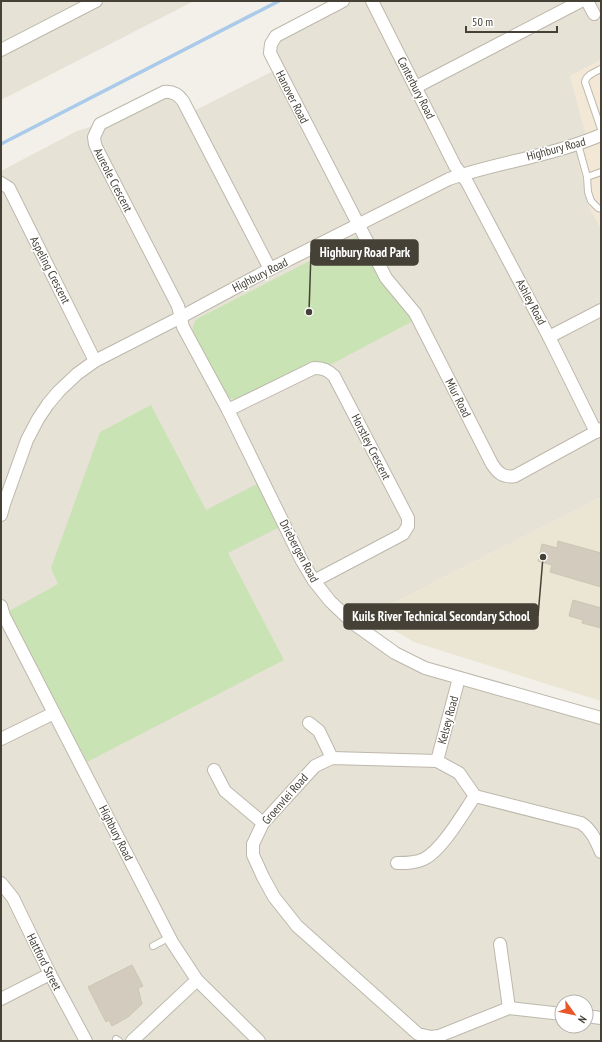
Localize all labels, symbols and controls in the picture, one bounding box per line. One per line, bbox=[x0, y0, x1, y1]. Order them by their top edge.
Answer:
scale bar bbox=[466, 8, 557, 34]
text: 50 m bbox=[472, 14, 493, 29]
street label: Canterbury Road bbox=[394, 54, 439, 121]
street label: Hanover Road bbox=[273, 68, 312, 126]
street label: Highbury Road bbox=[525, 133, 587, 164]
street label: Aureole Crescent bbox=[91, 145, 136, 215]
street label: Aspeling Crescent bbox=[27, 234, 74, 307]
callout: Highbury Road Park bbox=[311, 240, 418, 265]
text: Highbury Road Park bbox=[320, 244, 411, 261]
street label: Highbury Road bbox=[229, 254, 290, 295]
street label: Ashley Road bbox=[513, 276, 550, 327]
street label: Miur Road bbox=[442, 376, 475, 420]
street label: Horstley Crescent bbox=[348, 411, 395, 483]
street label: Driebergen Road bbox=[277, 517, 322, 585]
callout: Kuils River Technical Secondary School bbox=[344, 604, 538, 629]
text: Kuils River Technical Secondary School bbox=[352, 608, 531, 625]
street label: Kelsey Road bbox=[434, 694, 461, 746]
street label: Groenvlei Road bbox=[258, 770, 311, 827]
street label: Highbury Road bbox=[96, 802, 137, 863]
street label: Hattford Street bbox=[24, 931, 65, 993]
north arrow bbox=[554, 994, 594, 1034]
text: N bbox=[575, 1013, 590, 1026]

